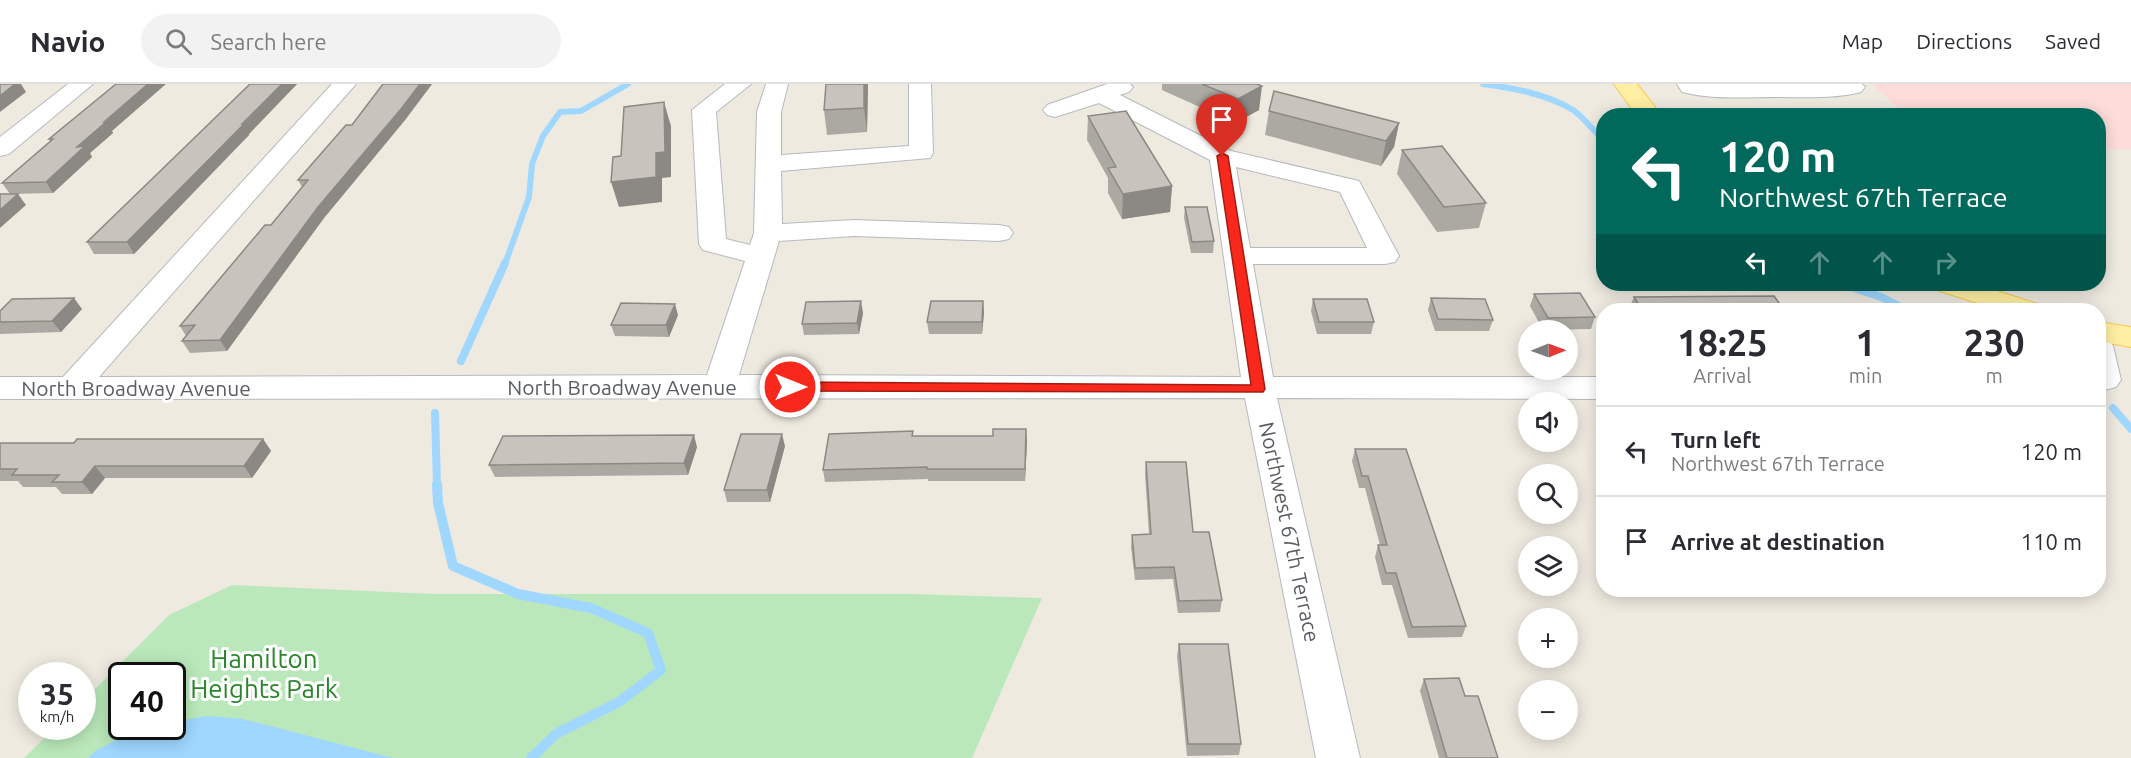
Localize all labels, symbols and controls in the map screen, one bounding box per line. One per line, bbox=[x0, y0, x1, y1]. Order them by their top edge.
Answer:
search box bbox=[141, 14, 561, 68]
icon: search bbox=[162, 25, 195, 58]
text: Navio bbox=[30, 26, 105, 57]
text: Search here bbox=[210, 29, 327, 54]
text: Map bbox=[1842, 29, 1883, 53]
text: Directions bbox=[1916, 29, 2012, 53]
text: Saved bbox=[2045, 29, 2101, 53]
pin bbox=[1196, 94, 1247, 156]
icon: arrive bbox=[1205, 103, 1238, 136]
icon: left bbox=[1620, 132, 1698, 210]
text: 120 m bbox=[1719, 133, 1836, 180]
text: Northwest 67th Terrace bbox=[1719, 182, 2008, 212]
icon: left bbox=[1740, 246, 1773, 279]
icon: ahead bbox=[1803, 246, 1836, 279]
icon: ahead bbox=[1866, 246, 1899, 279]
icon: right bbox=[1929, 246, 1962, 279]
north arrow bbox=[1518, 320, 1578, 380]
map controls bbox=[1518, 320, 1578, 740]
text: 18:25 bbox=[1677, 322, 1767, 363]
text: 1 bbox=[1855, 322, 1876, 363]
text: 230 bbox=[1964, 322, 2025, 363]
position arrow bbox=[758, 355, 822, 419]
text: Arrival bbox=[1693, 364, 1752, 387]
text: min bbox=[1849, 364, 1882, 387]
text: m bbox=[1986, 364, 2003, 387]
street label: North Broadway Avenue bbox=[507, 375, 737, 399]
street label: North Broadway Avenue bbox=[21, 376, 251, 400]
button: sound bbox=[1518, 392, 1578, 452]
street label: Northwest 67th Terrace bbox=[1255, 420, 1325, 644]
text: Turn left bbox=[1671, 427, 1761, 452]
icon: left bbox=[1620, 435, 1653, 468]
text: 120 m bbox=[2021, 439, 2082, 464]
text: Northwest 67th Terrace bbox=[1671, 452, 1885, 475]
button: search bbox=[1518, 464, 1578, 524]
icon: arrive bbox=[1620, 525, 1653, 558]
text: Arrive at destination bbox=[1671, 529, 1885, 554]
text: 110 m bbox=[2021, 529, 2082, 554]
button: layers bbox=[1518, 536, 1578, 596]
button: + bbox=[1518, 608, 1578, 668]
park label: Hamilton Heights Park bbox=[190, 644, 338, 703]
speed limit sign: 40 bbox=[108, 662, 186, 740]
text: 35 bbox=[40, 677, 74, 711]
button: − bbox=[1518, 680, 1578, 740]
text: km/h bbox=[40, 708, 74, 725]

